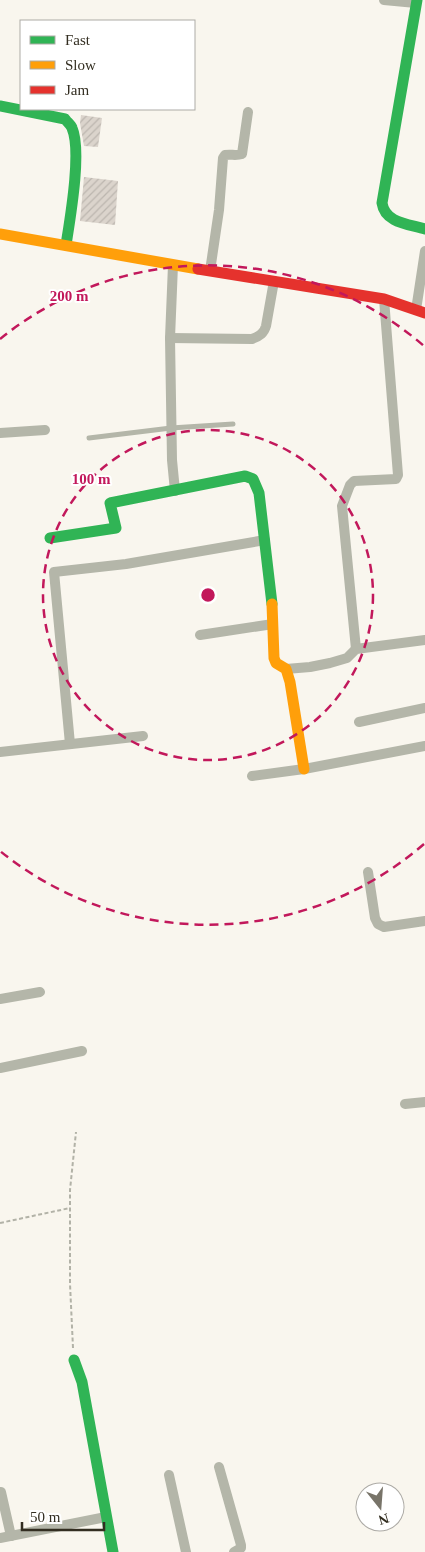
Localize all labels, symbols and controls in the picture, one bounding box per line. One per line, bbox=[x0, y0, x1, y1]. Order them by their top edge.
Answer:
legend bbox=[20, 20, 195, 110]
text: Fast bbox=[65, 32, 91, 48]
text: Slow bbox=[65, 57, 96, 73]
text: Jam bbox=[65, 82, 89, 98]
text: 200 m bbox=[50, 288, 89, 304]
text: 100 m bbox=[72, 471, 111, 487]
centre of rings bbox=[199, 586, 217, 604]
north arrow bbox=[355, 1482, 405, 1532]
scale bar bbox=[22, 1500, 105, 1532]
text: 50 m bbox=[30, 1509, 61, 1525]
text: N bbox=[377, 1510, 391, 1528]

